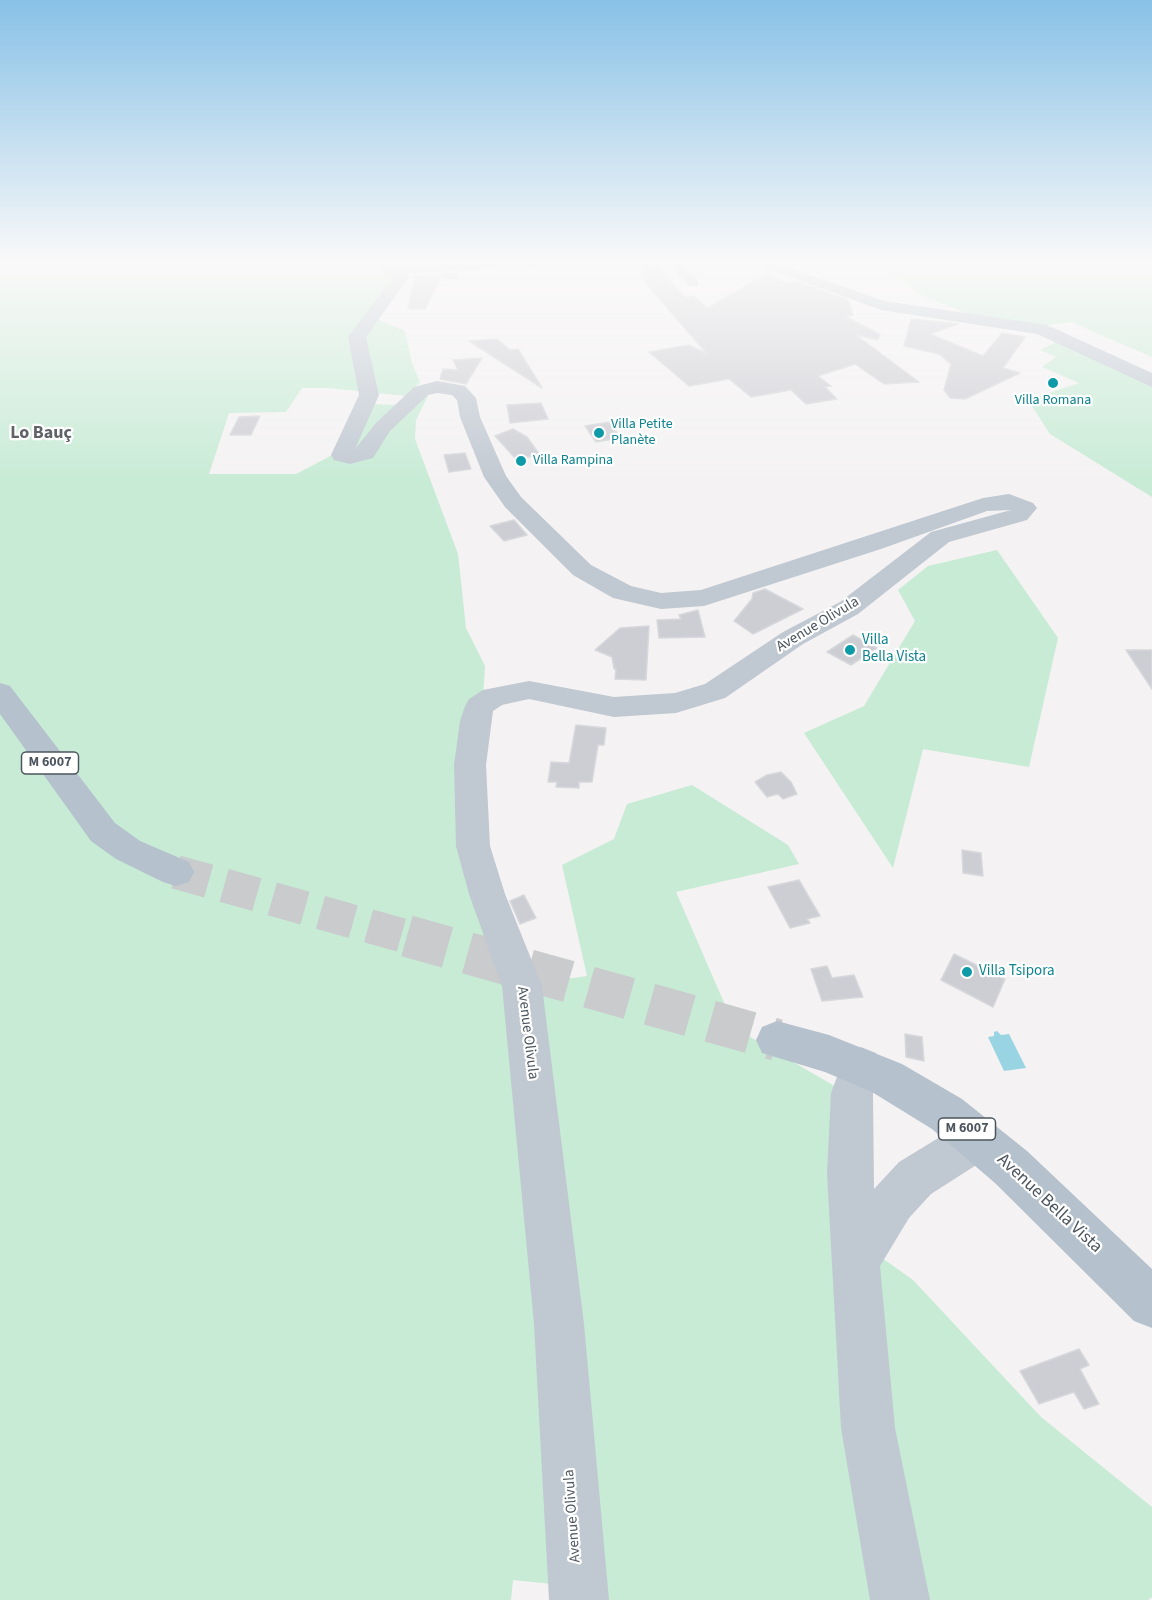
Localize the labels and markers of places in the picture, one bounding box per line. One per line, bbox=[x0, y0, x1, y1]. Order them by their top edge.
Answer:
marker: Villa Romana bbox=[1046, 376, 1060, 390]
place label: Villa Romana bbox=[1015, 393, 1091, 409]
place label: Villa Petite Planète bbox=[611, 417, 673, 449]
marker: Villa Petite Planète bbox=[592, 426, 606, 440]
place label: Villa Rampina bbox=[533, 453, 613, 469]
marker: Villa Rampina bbox=[514, 454, 528, 468]
place label: Villa Bella Vista bbox=[862, 632, 926, 667]
marker: Villa Bella Vista bbox=[843, 643, 857, 657]
place label: Villa Tsipora bbox=[979, 963, 1055, 981]
marker: Villa Tsipora bbox=[960, 965, 974, 979]

